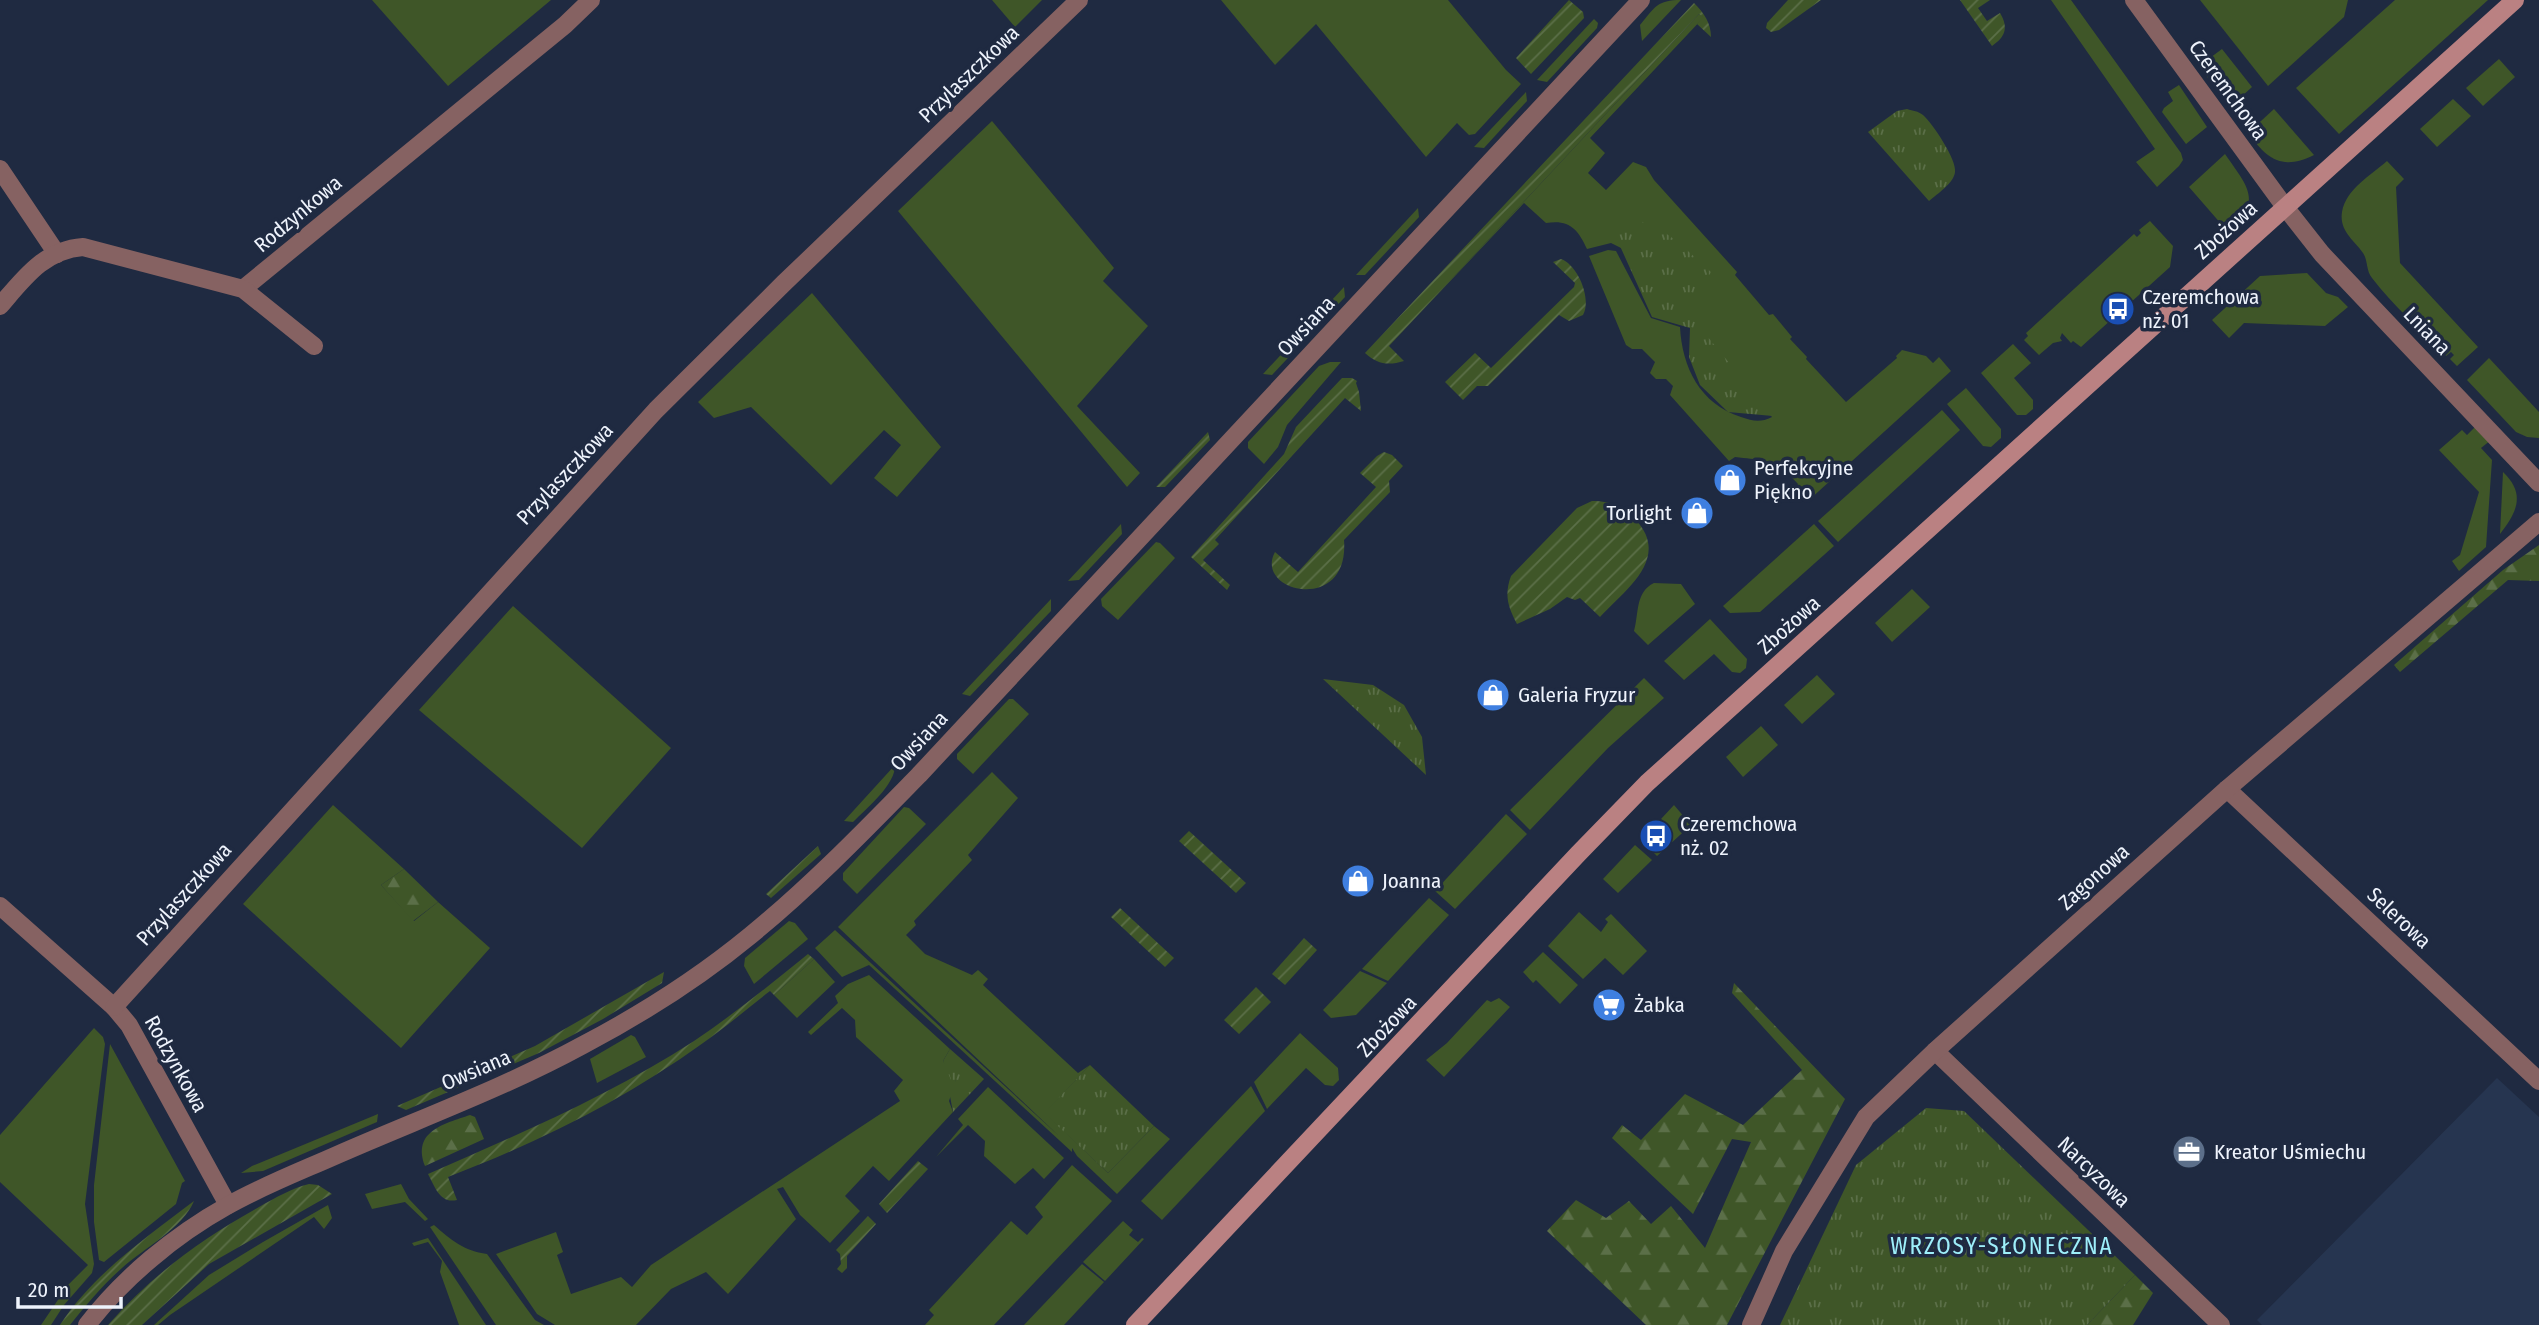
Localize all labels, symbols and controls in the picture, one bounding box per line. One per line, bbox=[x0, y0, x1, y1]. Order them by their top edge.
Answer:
street label: Przylaszczkowa bbox=[913, 20, 1025, 128]
street label: Czeremchowa bbox=[2183, 35, 2273, 145]
street label: Rodzynkowa bbox=[249, 170, 347, 258]
street label: Zbożowa bbox=[2189, 195, 2263, 265]
place label: Czeremchowa nż. 01 bbox=[2142, 284, 2259, 334]
street label: Owsiana bbox=[1272, 290, 1340, 362]
bus stop icon: Czeremchowa nż. 01 bbox=[2099, 290, 2137, 328]
street label: Lniana bbox=[2398, 301, 2456, 361]
street label: Przylaszczkowa bbox=[511, 418, 619, 530]
place label: Perfekcyjne Piękno bbox=[1754, 455, 1853, 505]
shop icon: Perfekcyjne Piękno bbox=[1711, 461, 1749, 499]
shop icon: Torlight bbox=[1678, 494, 1716, 532]
place label: Torlight bbox=[1606, 500, 1672, 526]
street label: Zbożowa bbox=[1752, 590, 1826, 660]
shop icon: Galeria Fryzur bbox=[1474, 676, 1512, 714]
place label: Galeria Fryzur bbox=[1518, 682, 1636, 708]
street label: Owsiana bbox=[885, 705, 953, 777]
place label: Czeremchowa nż. 02 bbox=[1680, 811, 1797, 861]
bus stop icon: Czeremchowa nż. 02 bbox=[1637, 817, 1675, 855]
street label: Przylaszczkowa bbox=[131, 837, 237, 951]
street label: Zagonowa bbox=[2053, 839, 2135, 915]
shop icon: Joanna bbox=[1339, 862, 1377, 900]
place label: Joanna bbox=[1382, 868, 1441, 894]
street label: Selerowa bbox=[2362, 882, 2436, 954]
supermarket icon: Żabka bbox=[1590, 986, 1628, 1024]
street label: Zbożowa bbox=[1352, 990, 1422, 1062]
place label: Żabka bbox=[1634, 992, 1685, 1018]
street label: Rodzynkowa bbox=[139, 1011, 213, 1117]
street label: Owsiana bbox=[437, 1044, 515, 1096]
street label: Narcyzowa bbox=[2052, 1131, 2136, 1213]
office icon: Kreator Uśmiechu bbox=[2170, 1133, 2208, 1171]
place label: Kreator Uśmiechu bbox=[2214, 1139, 2366, 1165]
district label: WRZOSY-SŁONECZNA bbox=[1890, 1232, 2114, 1260]
scale bar bbox=[18, 1266, 121, 1310]
text: 20 m bbox=[28, 1277, 69, 1303]

